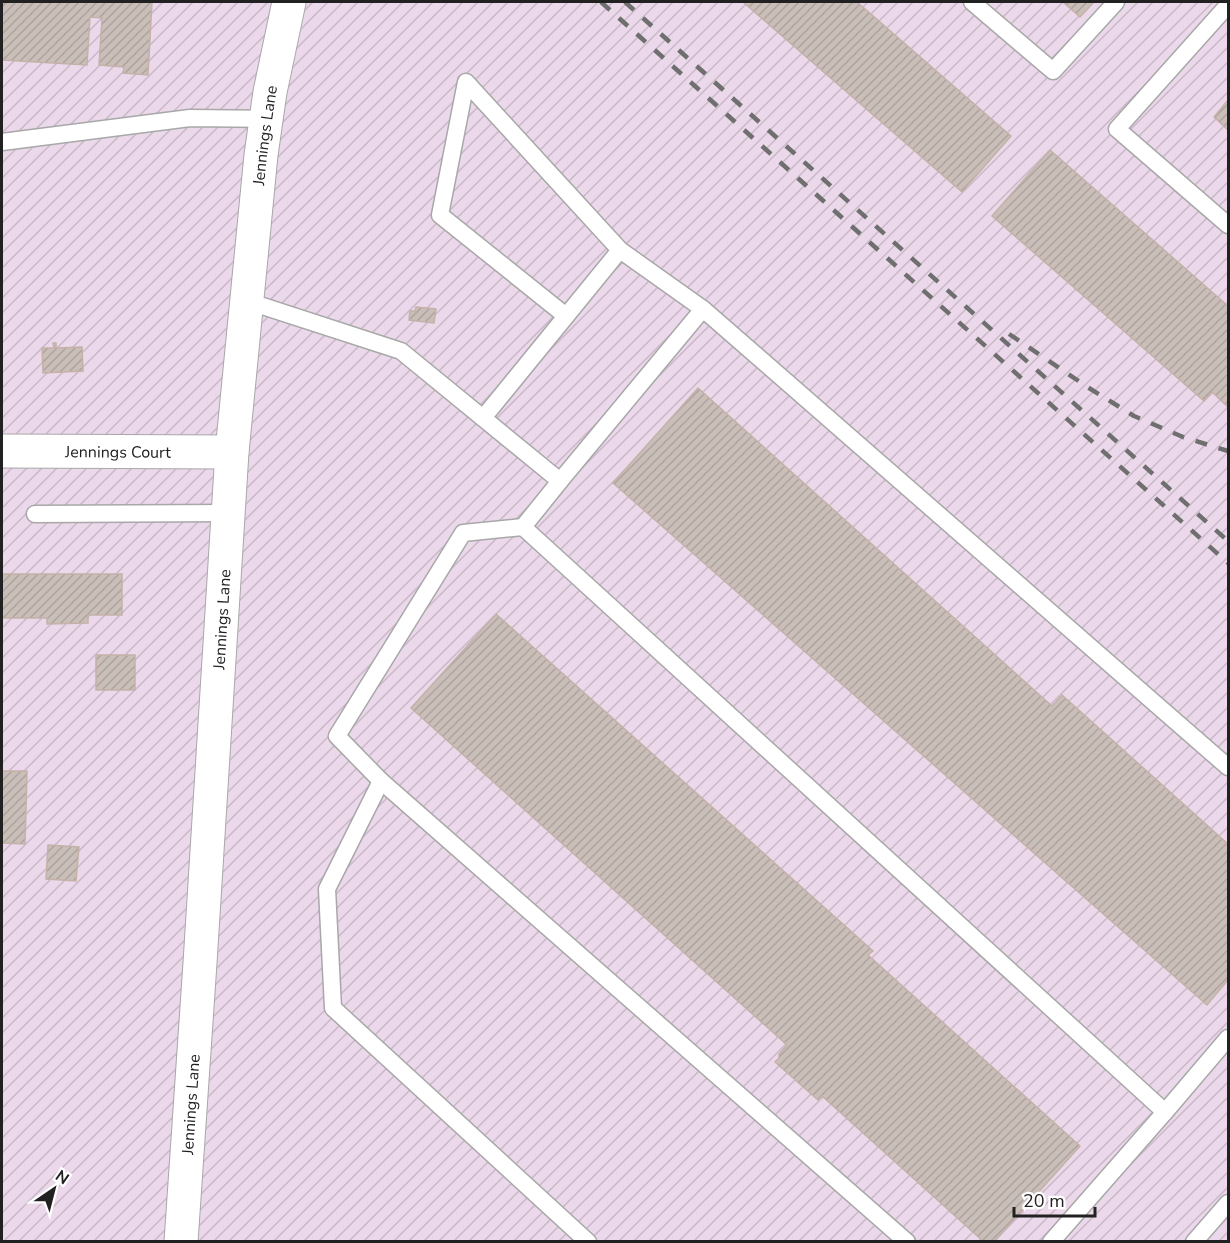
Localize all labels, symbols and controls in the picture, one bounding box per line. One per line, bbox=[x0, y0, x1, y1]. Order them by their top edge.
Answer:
street label: Jennings Lane bbox=[248, 83, 283, 187]
street label: Jennings Court bbox=[64, 441, 171, 464]
street label: Jennings Lane bbox=[208, 568, 237, 671]
street label: Jennings Lane bbox=[177, 1053, 206, 1156]
north arrow bbox=[24, 1159, 84, 1219]
text: N bbox=[51, 1165, 73, 1190]
scale bar bbox=[1014, 1180, 1095, 1218]
text: 20 m bbox=[1023, 1189, 1065, 1213]

